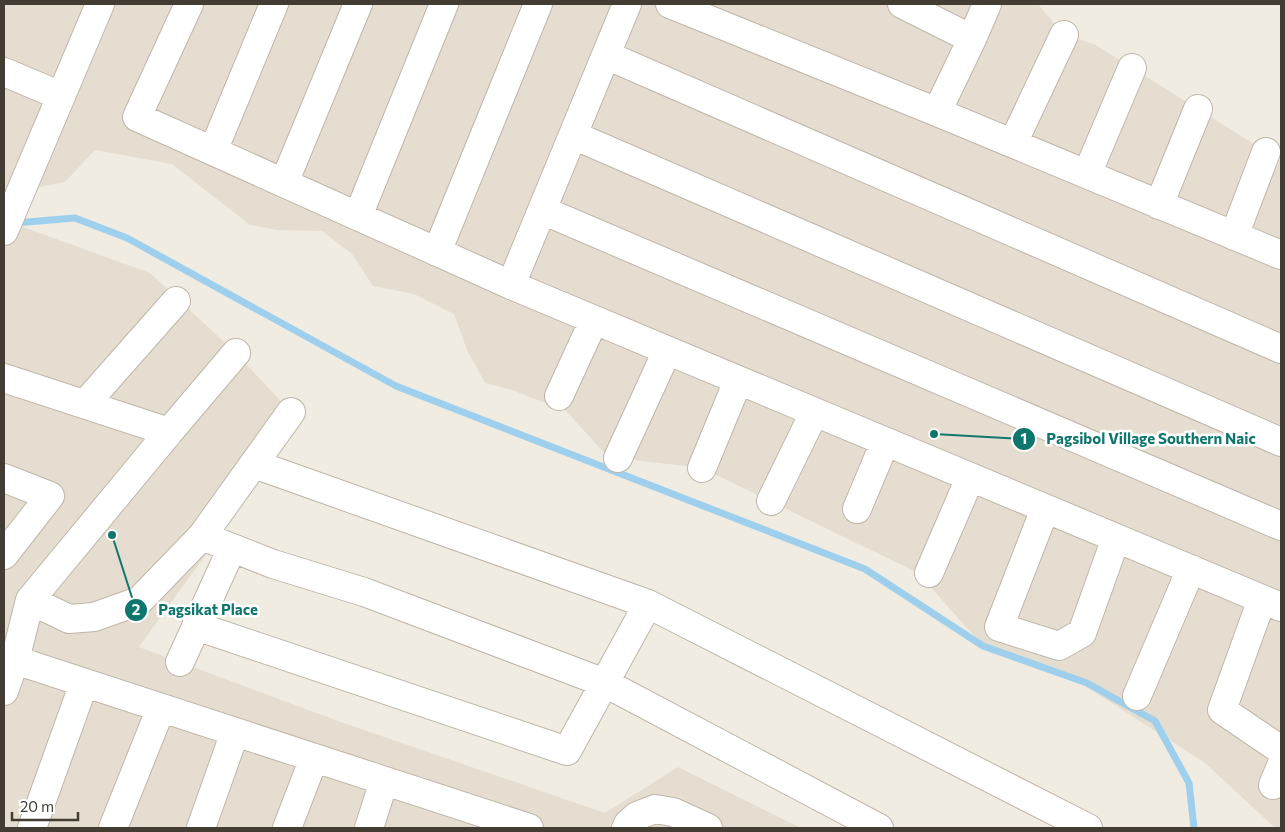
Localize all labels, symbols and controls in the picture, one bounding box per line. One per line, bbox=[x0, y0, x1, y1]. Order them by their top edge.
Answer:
callout: Pagsibol Village Southern Naic bbox=[1011, 424, 1266, 454]
text: 1 bbox=[1021, 429, 1027, 447]
text: Pagsibol Village Southern Naic bbox=[1046, 429, 1256, 447]
callout: Pagsikat Place bbox=[123, 595, 268, 625]
text: 2 bbox=[132, 600, 140, 618]
text: Pagsikat Place bbox=[158, 600, 258, 618]
scale bar bbox=[12, 790, 79, 822]
text: 20 m bbox=[20, 797, 54, 815]

